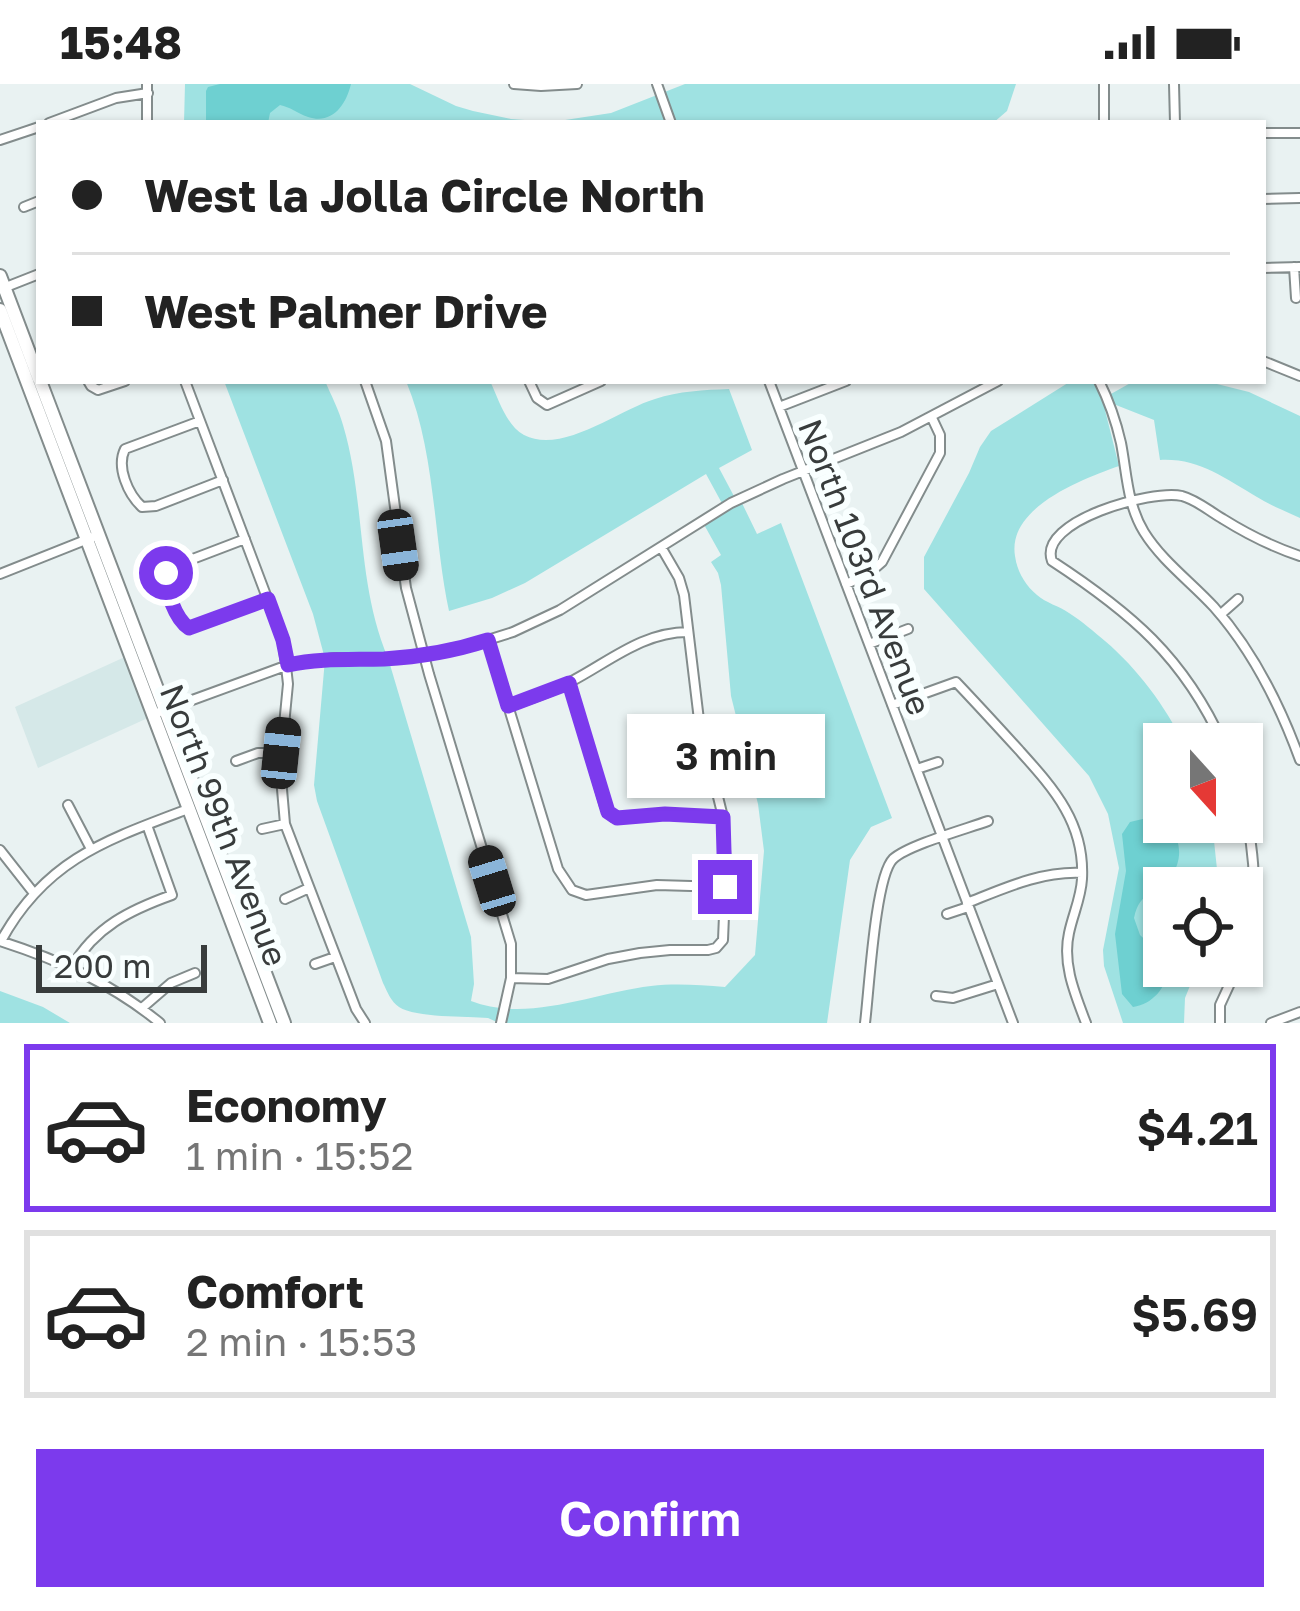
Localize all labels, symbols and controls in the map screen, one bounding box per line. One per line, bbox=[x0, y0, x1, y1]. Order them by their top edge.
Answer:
text: 15:48 bbox=[60, 15, 182, 69]
text: West la Jolla Circle North bbox=[144, 168, 705, 222]
text: West Palmer Drive bbox=[144, 284, 548, 338]
street label: North 103rd Avenue bbox=[791, 413, 940, 720]
car bbox=[375, 507, 421, 583]
route start bbox=[139, 546, 193, 600]
street label: North 99th Avenue bbox=[153, 679, 296, 971]
callout: 3 min bbox=[626, 713, 824, 797]
car bbox=[259, 715, 303, 791]
north arrow bbox=[1143, 723, 1263, 843]
map controls bbox=[1143, 723, 1263, 987]
text: 3 min bbox=[675, 732, 777, 779]
car bbox=[464, 841, 520, 921]
route end bbox=[698, 860, 752, 914]
button: locate bbox=[1143, 867, 1263, 987]
scale bar bbox=[36, 939, 207, 992]
text: 200 m bbox=[54, 946, 152, 985]
icon: car bbox=[42, 1074, 150, 1182]
text: Economy bbox=[186, 1078, 387, 1132]
text: $4.21 bbox=[1136, 1101, 1258, 1155]
text: 1 min · 15:52 bbox=[186, 1132, 413, 1179]
icon: car bbox=[42, 1260, 150, 1368]
text: Comfort bbox=[186, 1264, 364, 1318]
text: $5.69 bbox=[1131, 1287, 1258, 1341]
text: 2 min · 15:53 bbox=[186, 1318, 417, 1365]
button: Confirm bbox=[36, 1449, 1264, 1587]

